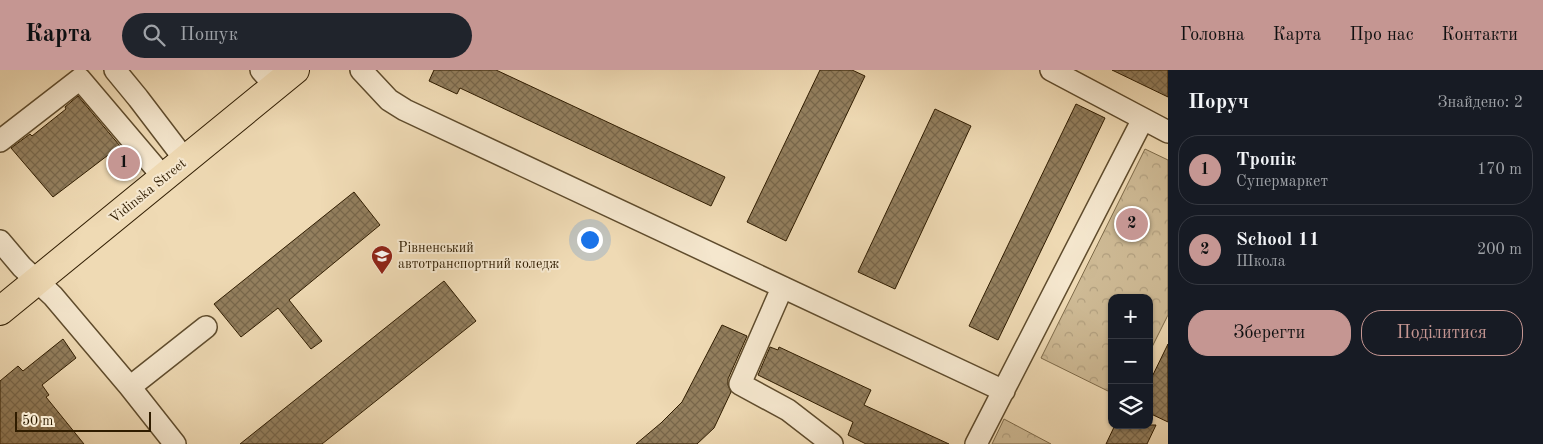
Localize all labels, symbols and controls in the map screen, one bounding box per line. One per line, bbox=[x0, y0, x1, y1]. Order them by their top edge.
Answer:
search box bbox=[122, 13, 472, 58]
icon: search bbox=[140, 21, 168, 49]
text: Карта bbox=[25, 23, 92, 47]
text: Пошук bbox=[180, 26, 238, 45]
text: Головна bbox=[1180, 26, 1245, 44]
text: Карта bbox=[1273, 26, 1321, 44]
text: Про нас bbox=[1349, 26, 1414, 44]
text: Контакти bbox=[1442, 26, 1518, 44]
text: Поруч bbox=[1188, 92, 1249, 113]
text: Знайдено: 2 bbox=[1438, 95, 1523, 111]
pin: 1 bbox=[108, 144, 140, 182]
text: Тропік bbox=[1236, 151, 1296, 170]
street label: Vidinska Street bbox=[107, 156, 189, 226]
text: 1 bbox=[1200, 162, 1210, 178]
text: 170 m bbox=[1477, 162, 1522, 178]
text: Супермаркет bbox=[1236, 174, 1328, 190]
pin: 2 bbox=[1116, 205, 1148, 243]
your location bbox=[577, 227, 603, 253]
text: School 11 bbox=[1236, 231, 1320, 250]
place label: Рівненський автотранспортний коледж bbox=[398, 241, 559, 271]
text: 2 bbox=[1200, 242, 1210, 258]
text: 200 m bbox=[1477, 242, 1522, 258]
school or university icon: Рівненський автотранспортний коледж bbox=[370, 244, 394, 275]
text: Школа bbox=[1236, 254, 1286, 270]
map controls bbox=[1108, 294, 1153, 429]
button: + bbox=[1108, 294, 1153, 339]
button: Зберегти bbox=[1188, 310, 1351, 356]
button: Поділитися bbox=[1361, 310, 1523, 356]
button: − bbox=[1108, 339, 1153, 384]
button: layers bbox=[1108, 384, 1153, 429]
scale bar bbox=[15, 409, 151, 432]
text: 50 m bbox=[22, 414, 53, 428]

